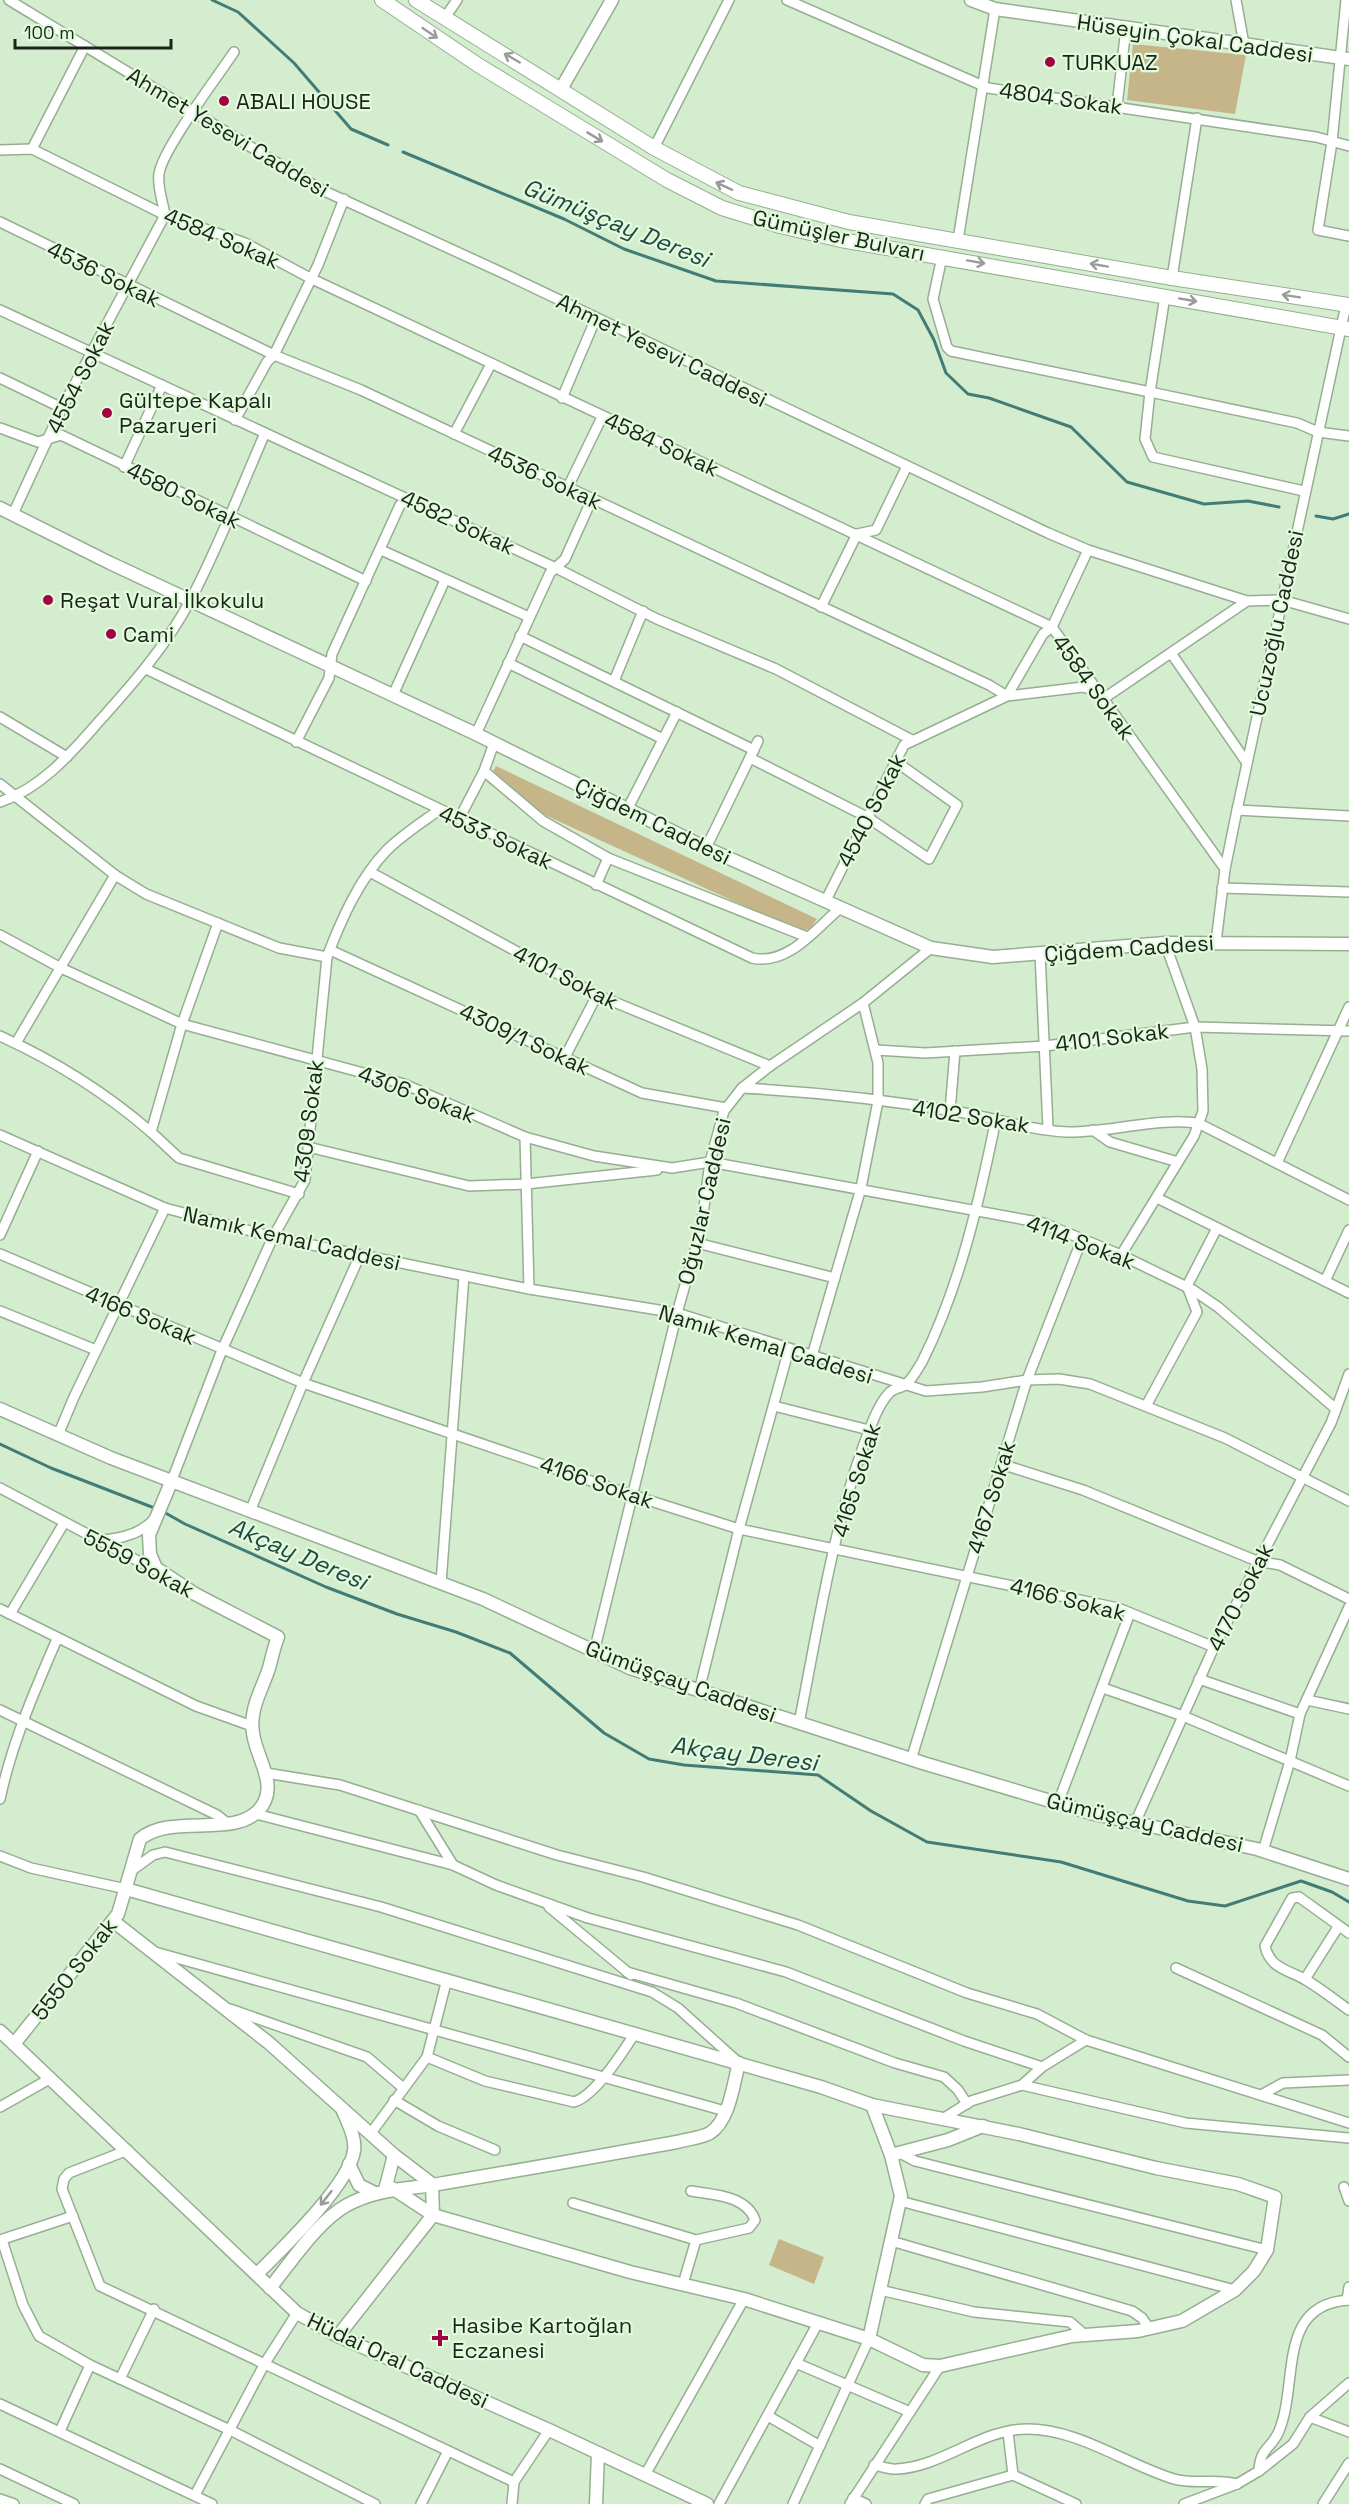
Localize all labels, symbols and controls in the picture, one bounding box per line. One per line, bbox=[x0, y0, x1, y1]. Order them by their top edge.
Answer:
street label: Hüseyin Çokal Caddesi bbox=[1075, 8, 1315, 68]
scale bar bbox=[15, 12, 171, 50]
text: 100 m bbox=[24, 21, 75, 44]
one-way arrow bbox=[422, 27, 439, 40]
place label: TURKUAZ bbox=[1062, 48, 1158, 76]
one-way arrow bbox=[504, 52, 521, 64]
marker: TURKUAZ bbox=[1043, 55, 1057, 69]
street label: Ahmet Yesevi Caddesi bbox=[122, 61, 334, 203]
street label: 4804 Sokak bbox=[998, 75, 1125, 121]
place label: ABALI HOUSE bbox=[236, 87, 371, 115]
marker: ABALI HOUSE bbox=[217, 94, 231, 108]
one-way arrow bbox=[586, 131, 603, 143]
water label: Gümüşçay Deresi bbox=[518, 171, 717, 275]
one-way arrow bbox=[715, 179, 733, 191]
street label: 4584 Sokak bbox=[160, 201, 284, 275]
street label: Gümüşler Bulvarı bbox=[750, 203, 928, 267]
street label: 4536 Sokak bbox=[43, 235, 165, 313]
one-way arrow bbox=[965, 257, 985, 268]
one-way arrow bbox=[1089, 259, 1109, 270]
street label: Ahmet Yesevi Caddesi bbox=[552, 287, 772, 413]
one-way arrow bbox=[1282, 291, 1302, 302]
one-way arrow bbox=[1178, 295, 1198, 306]
street label: 4554 Sokak bbox=[40, 316, 120, 438]
place label: Gültepe Kapalı Pazaryeri bbox=[119, 386, 272, 439]
street label: 4584 Sokak bbox=[600, 405, 724, 483]
marker: Gültepe Kapalı Pazaryeri bbox=[100, 406, 114, 420]
street label: 4536 Sokak bbox=[484, 438, 607, 516]
street label: 4580 Sokak bbox=[122, 455, 246, 535]
street label: 4582 Sokak bbox=[396, 483, 520, 561]
street label: Ucuzoğlu Caddesi bbox=[1243, 527, 1309, 719]
place label: Reşat Vural İlkokulu bbox=[60, 586, 264, 614]
marker: Reşat Vural İlkokulu bbox=[41, 593, 55, 607]
place label: Cami bbox=[123, 620, 174, 648]
marker: Cami bbox=[104, 627, 118, 641]
street label: 4584 Sokak bbox=[1046, 629, 1142, 745]
street label: 4540 Sokak bbox=[830, 748, 912, 871]
street label: Çiğdem Caddesi bbox=[570, 771, 736, 871]
street label: 4533 Sokak bbox=[435, 798, 557, 876]
street label: Çiğdem Caddesi bbox=[1043, 928, 1215, 968]
street label: 4101 Sokak bbox=[509, 939, 624, 1016]
street label: 4309/1 Sokak bbox=[455, 997, 595, 1081]
street label: 4101 Sokak bbox=[1053, 1016, 1171, 1058]
street label: 4309 Sokak bbox=[287, 1058, 329, 1184]
street label: 4306 Sokak bbox=[354, 1059, 480, 1129]
street label: 4102 Sokak bbox=[910, 1093, 1032, 1139]
street label: Oğuzlar Caddesi bbox=[671, 1115, 737, 1287]
street label: Namık Kemal Caddesi bbox=[180, 1199, 404, 1277]
street label: 4114 Sokak bbox=[1023, 1208, 1139, 1276]
street label: 4166 Sokak bbox=[81, 1279, 201, 1351]
street label: Namık Kemal Caddesi bbox=[656, 1298, 876, 1390]
street label: 4165 Sokak bbox=[825, 1419, 887, 1540]
street label: 4167 Sokak bbox=[961, 1437, 1022, 1557]
street label: 4166 Sokak bbox=[537, 1450, 658, 1515]
water label: Akçay Deresi bbox=[224, 1510, 375, 1598]
street label: 5559 Sokak bbox=[79, 1522, 199, 1604]
street label: 4170 Sokak bbox=[1201, 1538, 1279, 1656]
street label: 4166 Sokak bbox=[1007, 1571, 1129, 1627]
street label: Gümüşçay Caddesi bbox=[582, 1633, 780, 1729]
water label: Akçay Deresi bbox=[669, 1729, 822, 1778]
street label: Gümüşçay Caddesi bbox=[1044, 1786, 1246, 1858]
street label: 5550 Sokak bbox=[25, 1912, 123, 2026]
one-way arrow bbox=[320, 2189, 333, 2205]
street label: Hüdai Oral Caddesi bbox=[303, 2306, 493, 2414]
place label: Hasibe Kartoğlan Eczanesi bbox=[452, 2311, 632, 2364]
marker: Hasibe Kartoğlan Eczanesi bbox=[433, 2331, 447, 2345]

